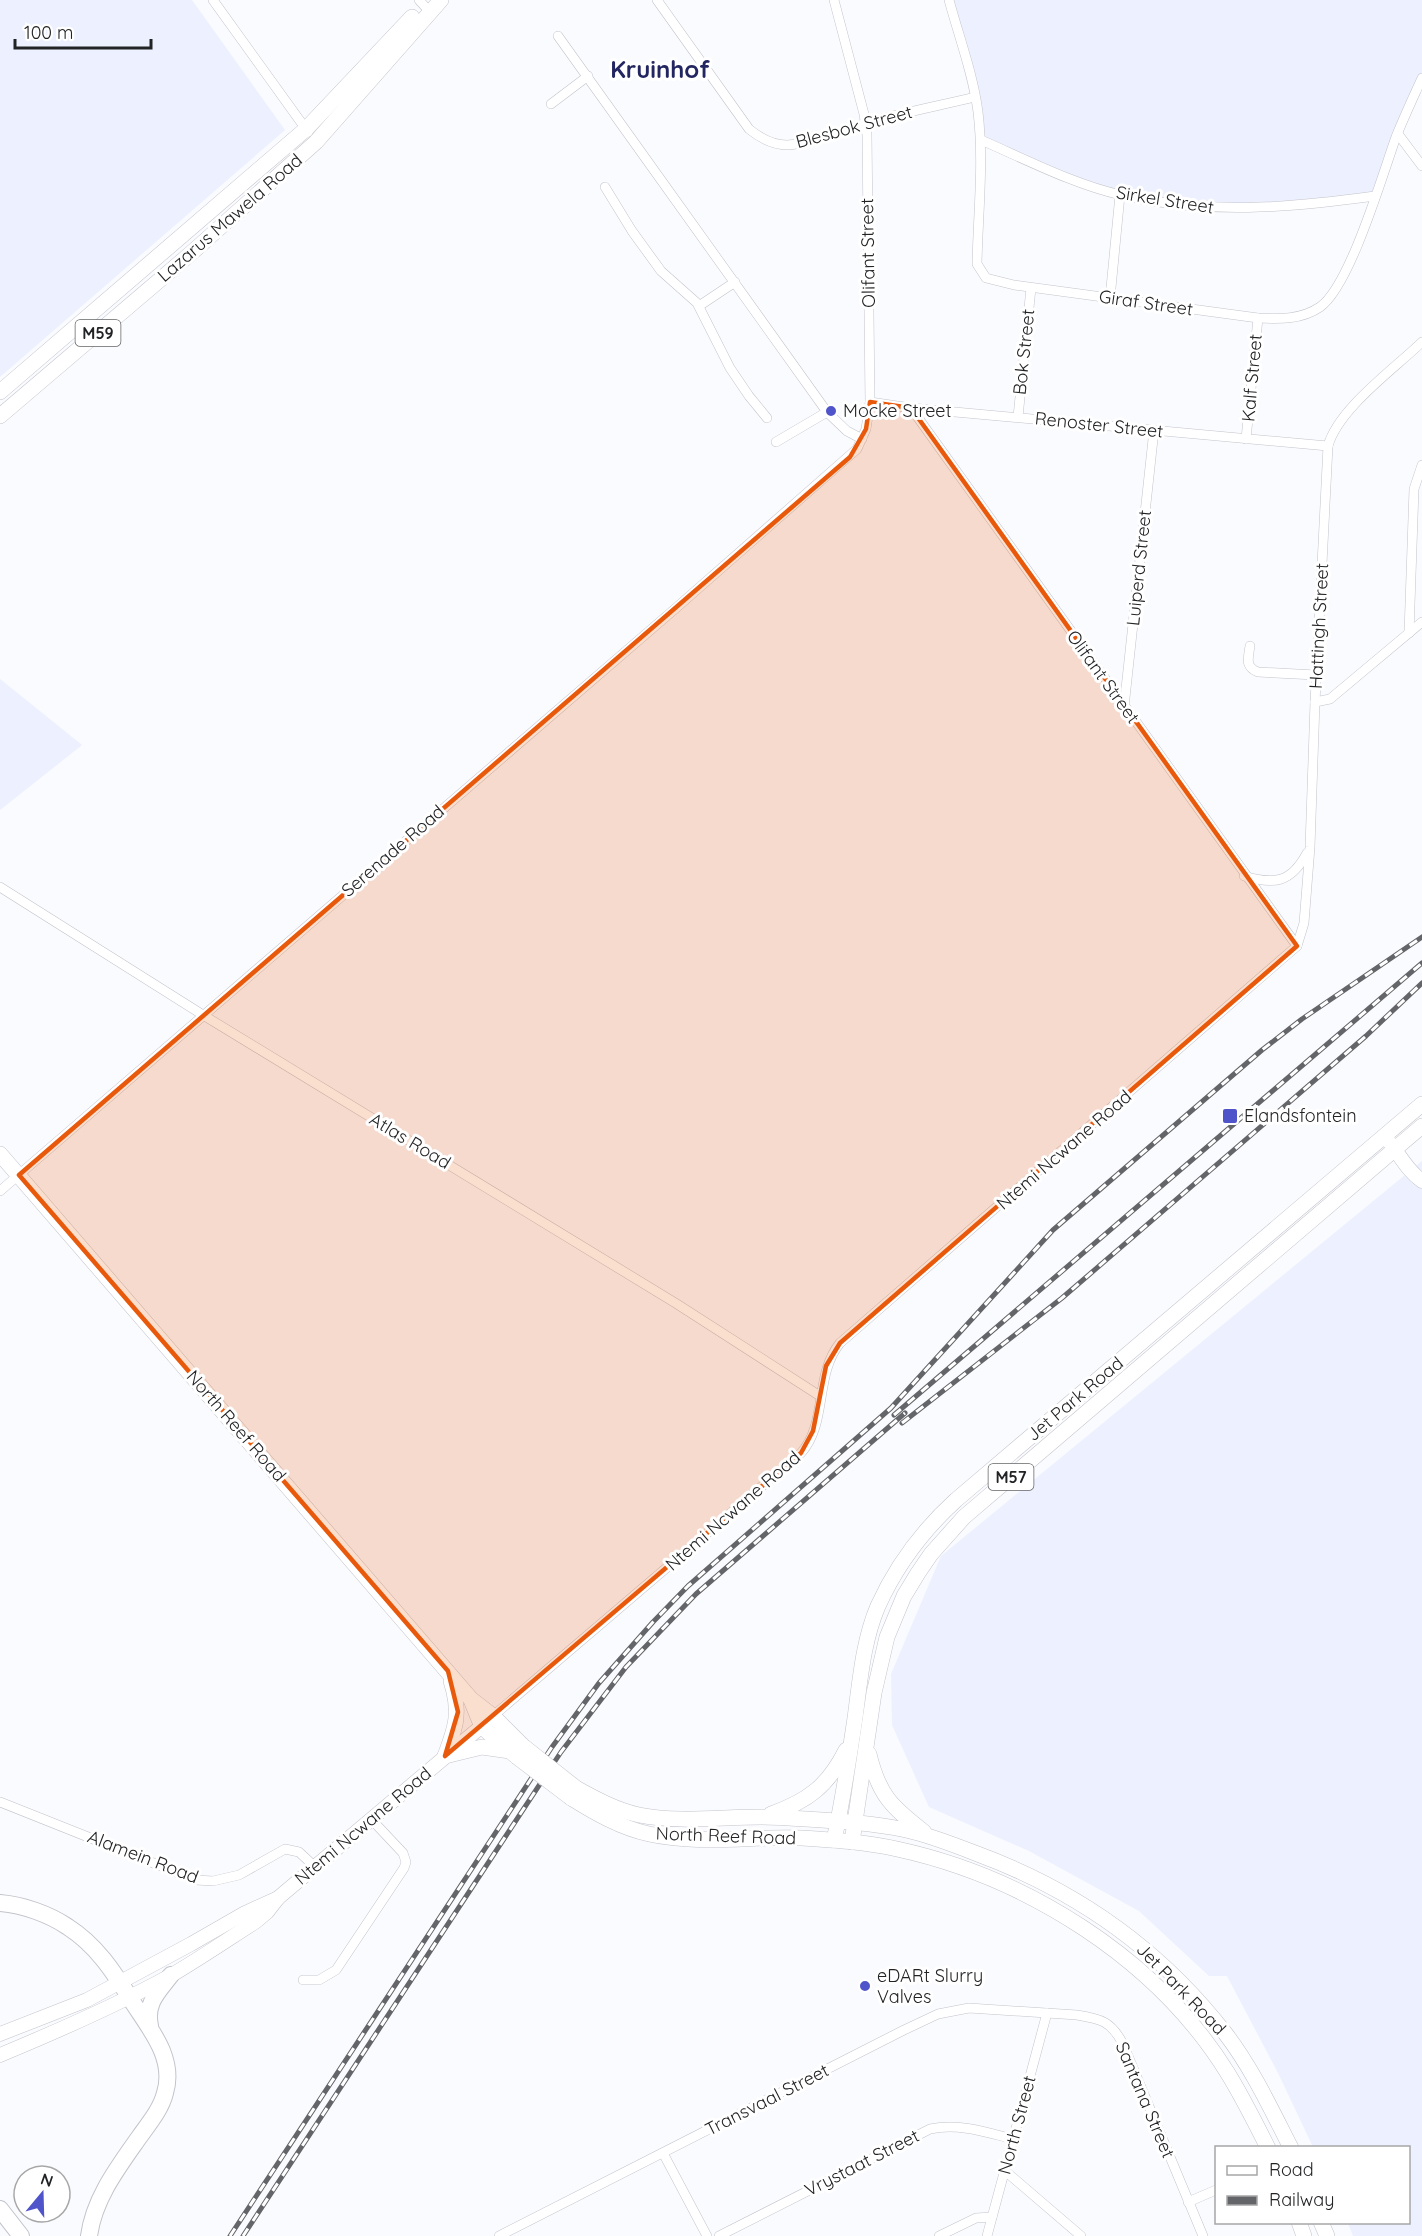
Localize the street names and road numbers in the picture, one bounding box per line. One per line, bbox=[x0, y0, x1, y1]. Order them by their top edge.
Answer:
street label: Blesbok Street bbox=[793, 100, 915, 153]
street label: Lazarus Mawela Road bbox=[152, 148, 307, 287]
street label: Sirkel Street bbox=[1115, 180, 1216, 219]
street label: Olifant Street bbox=[855, 198, 880, 308]
street label: Giraf Street bbox=[1098, 285, 1194, 320]
street label: Bok Street bbox=[1008, 308, 1039, 396]
road number: M59 bbox=[76, 320, 120, 346]
street label: Kalf Street bbox=[1236, 333, 1267, 423]
street label: Renoster Street bbox=[1034, 406, 1164, 443]
street label: Luiperd Street bbox=[1121, 509, 1156, 627]
street label: Hattingh Street bbox=[1304, 563, 1333, 689]
street label: Olifant Street bbox=[1062, 626, 1145, 728]
street label: Serenade Road bbox=[336, 800, 449, 902]
street label: Ntemi Ncwane Road bbox=[991, 1085, 1136, 1215]
street label: Atlas Road bbox=[365, 1107, 455, 1174]
street label: Jet Park Road bbox=[1022, 1352, 1128, 1446]
street label: North Reef Road bbox=[182, 1365, 291, 1486]
street label: Ntemi Ncwane Road bbox=[660, 1446, 805, 1576]
road number: M57 bbox=[988, 1464, 1034, 1490]
street label: Ntemi Ncwane Road bbox=[290, 1762, 436, 1890]
street label: North Reef Road bbox=[655, 1822, 797, 1849]
street label: Alamein Road bbox=[84, 1825, 202, 1888]
street label: Jet Park Road bbox=[1132, 1938, 1231, 2040]
street label: Santana Street bbox=[1111, 2038, 1180, 2161]
street label: Transvaal Street bbox=[701, 2058, 833, 2141]
street label: North Street bbox=[992, 2073, 1041, 2177]
street label: Vrystaat Street bbox=[801, 2124, 923, 2201]

